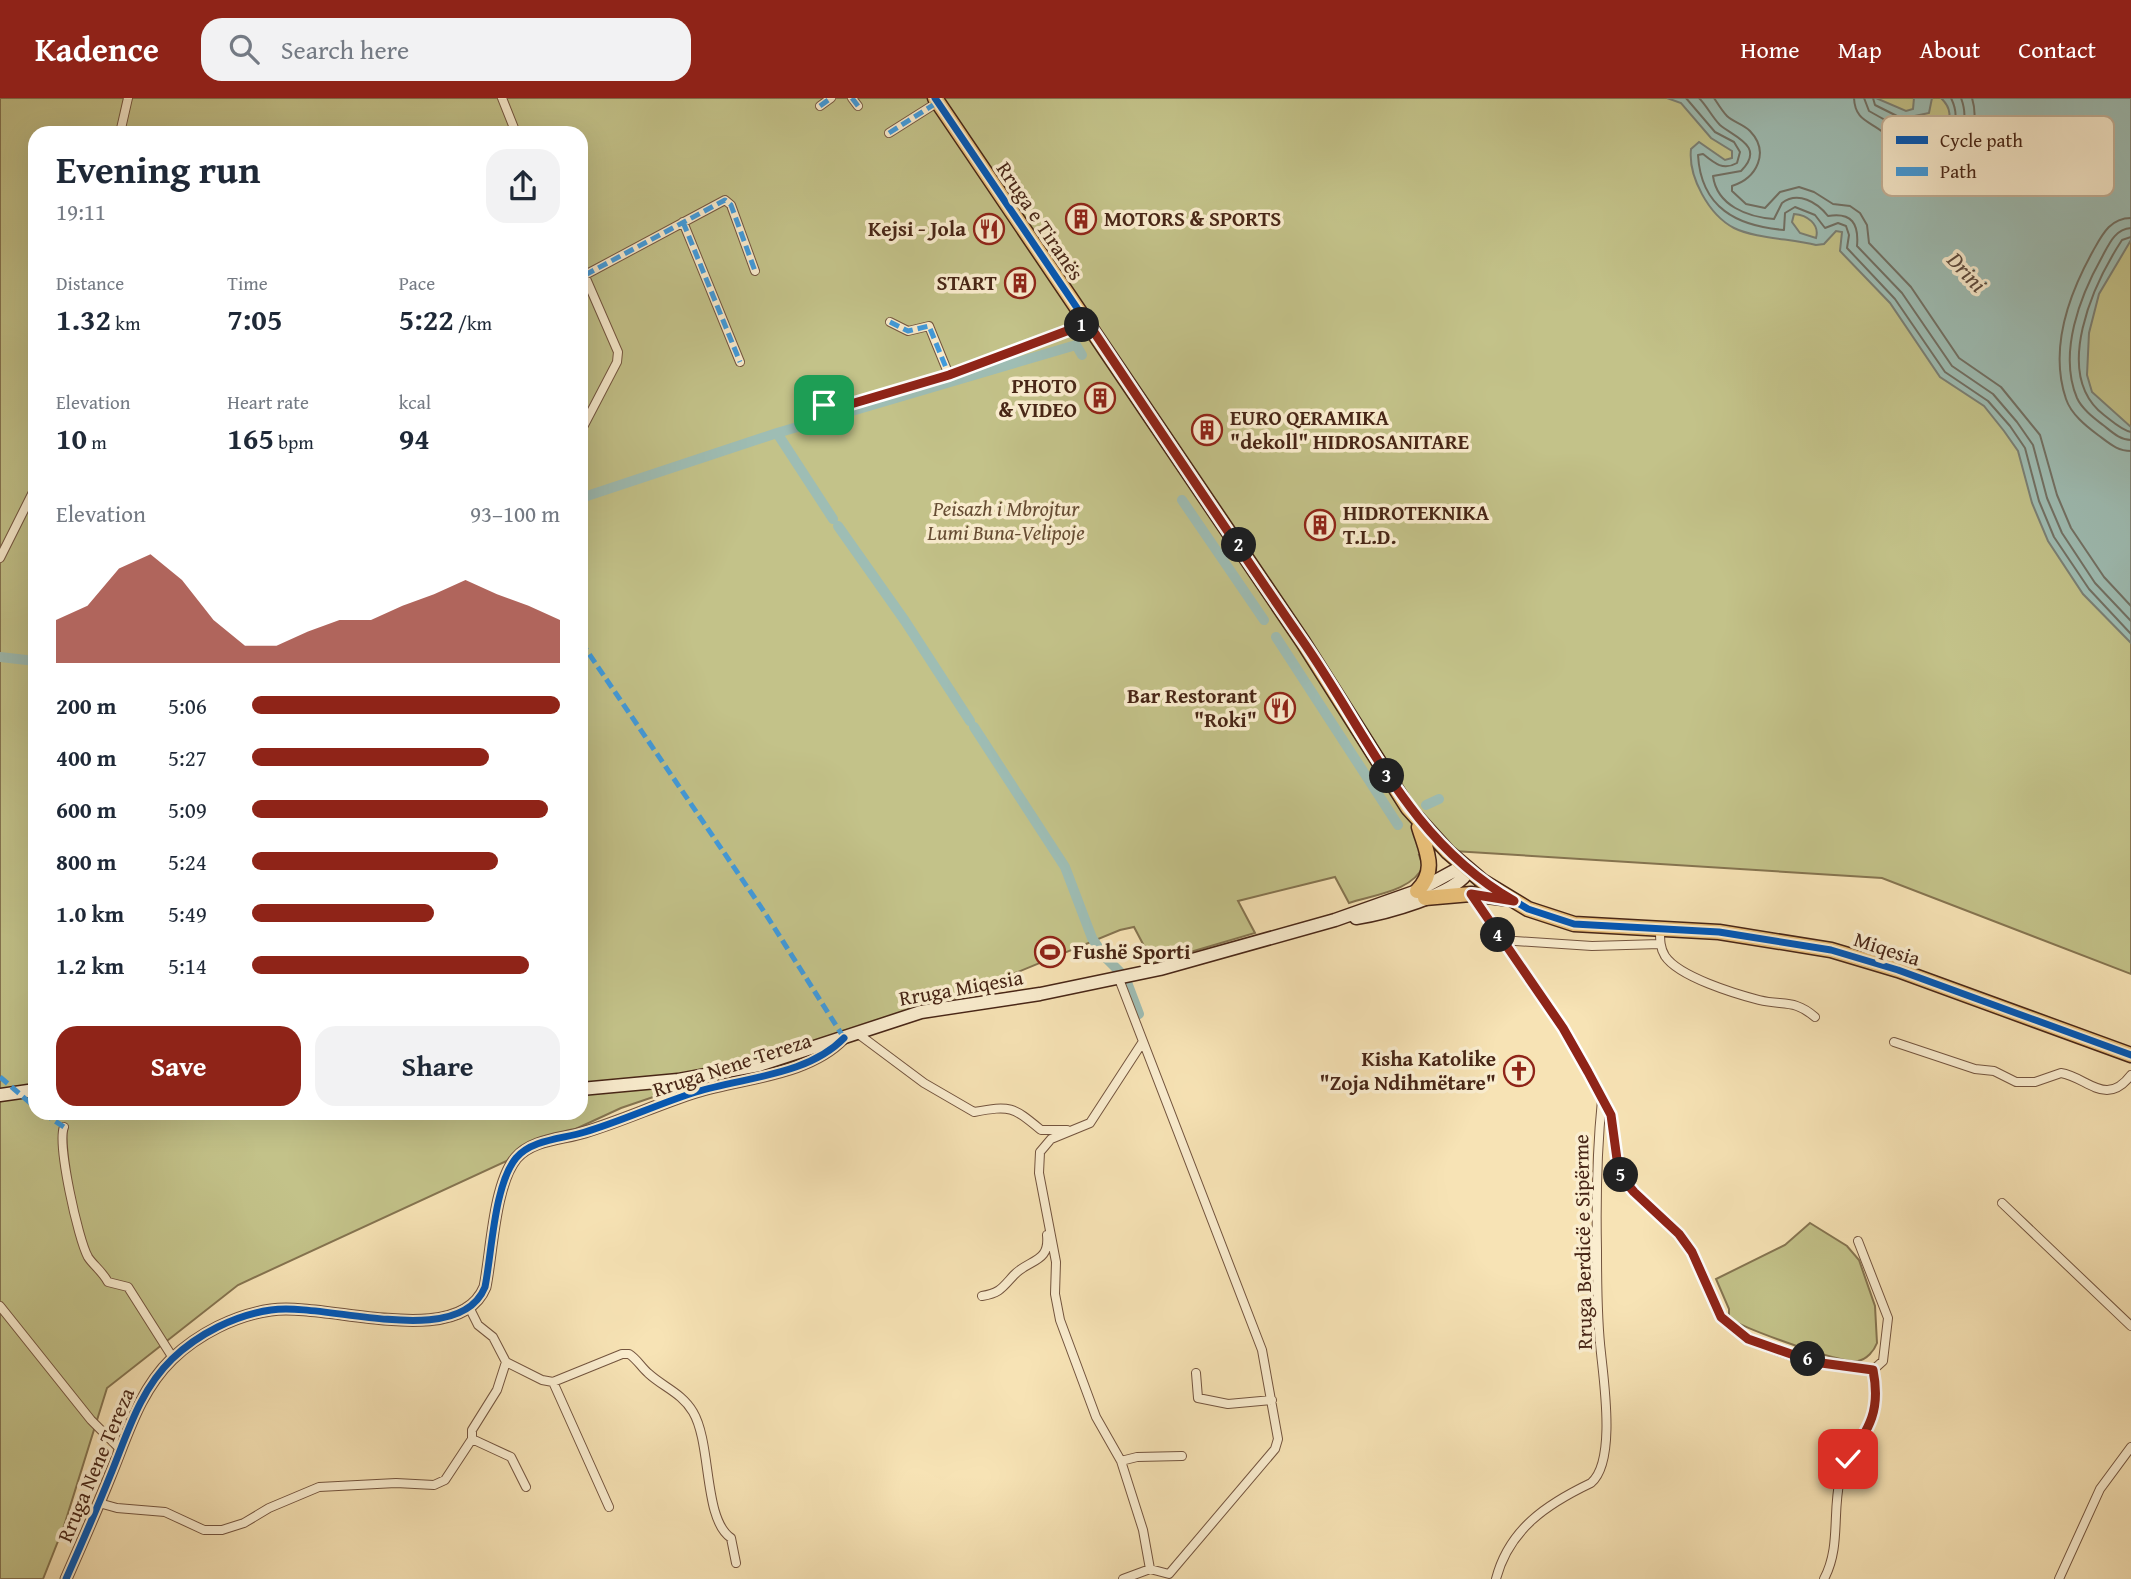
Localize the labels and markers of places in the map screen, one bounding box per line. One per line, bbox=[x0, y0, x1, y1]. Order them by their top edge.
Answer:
building icon: MOTORS & SPORTS bbox=[1064, 202, 1098, 236]
place label: MOTORS & SPORTS bbox=[1104, 203, 1281, 234]
restaurant icon: Kejsi - Jola bbox=[972, 212, 1006, 246]
place label: Kejsi - Jola bbox=[868, 213, 966, 244]
building icon: START bbox=[1003, 266, 1037, 300]
place label: START bbox=[936, 267, 998, 298]
pin: 1 bbox=[1064, 308, 1100, 342]
place label: PHOTO & VIDEO bbox=[998, 370, 1077, 425]
pin bbox=[794, 375, 854, 435]
building icon: PHOTO & VIDEO bbox=[1083, 381, 1117, 415]
place label: EURO QERAMIKA "dekoll" HIDROSANITARE bbox=[1230, 402, 1469, 457]
building icon: EURO QERAMIKA "dekoll" HIDROSANITARE bbox=[1190, 413, 1224, 447]
place label: HIDROTEKNIKA T.L.D. bbox=[1343, 497, 1490, 552]
building icon: HIDROTEKNIKA T.L.D. bbox=[1303, 508, 1337, 542]
pin: 2 bbox=[1222, 528, 1256, 562]
place label: Bar Restorant "Roki" bbox=[1127, 680, 1257, 735]
restaurant icon: Bar Restorant "Roki" bbox=[1263, 691, 1297, 725]
pin: 3 bbox=[1370, 758, 1404, 794]
pin: 4 bbox=[1480, 918, 1516, 952]
sports icon: Fushë Sporti bbox=[1033, 935, 1067, 969]
place label: Fushë Sporti bbox=[1073, 936, 1191, 967]
place label: Kisha Katolike "Zoja Ndihmëtare" bbox=[1320, 1043, 1496, 1098]
church icon: Kisha Katolike "Zoja Ndihmëtare" bbox=[1502, 1054, 1536, 1088]
pin: 5 bbox=[1604, 1158, 1638, 1192]
pin: 6 bbox=[1790, 1342, 1826, 1376]
pin bbox=[1818, 1429, 1878, 1489]

